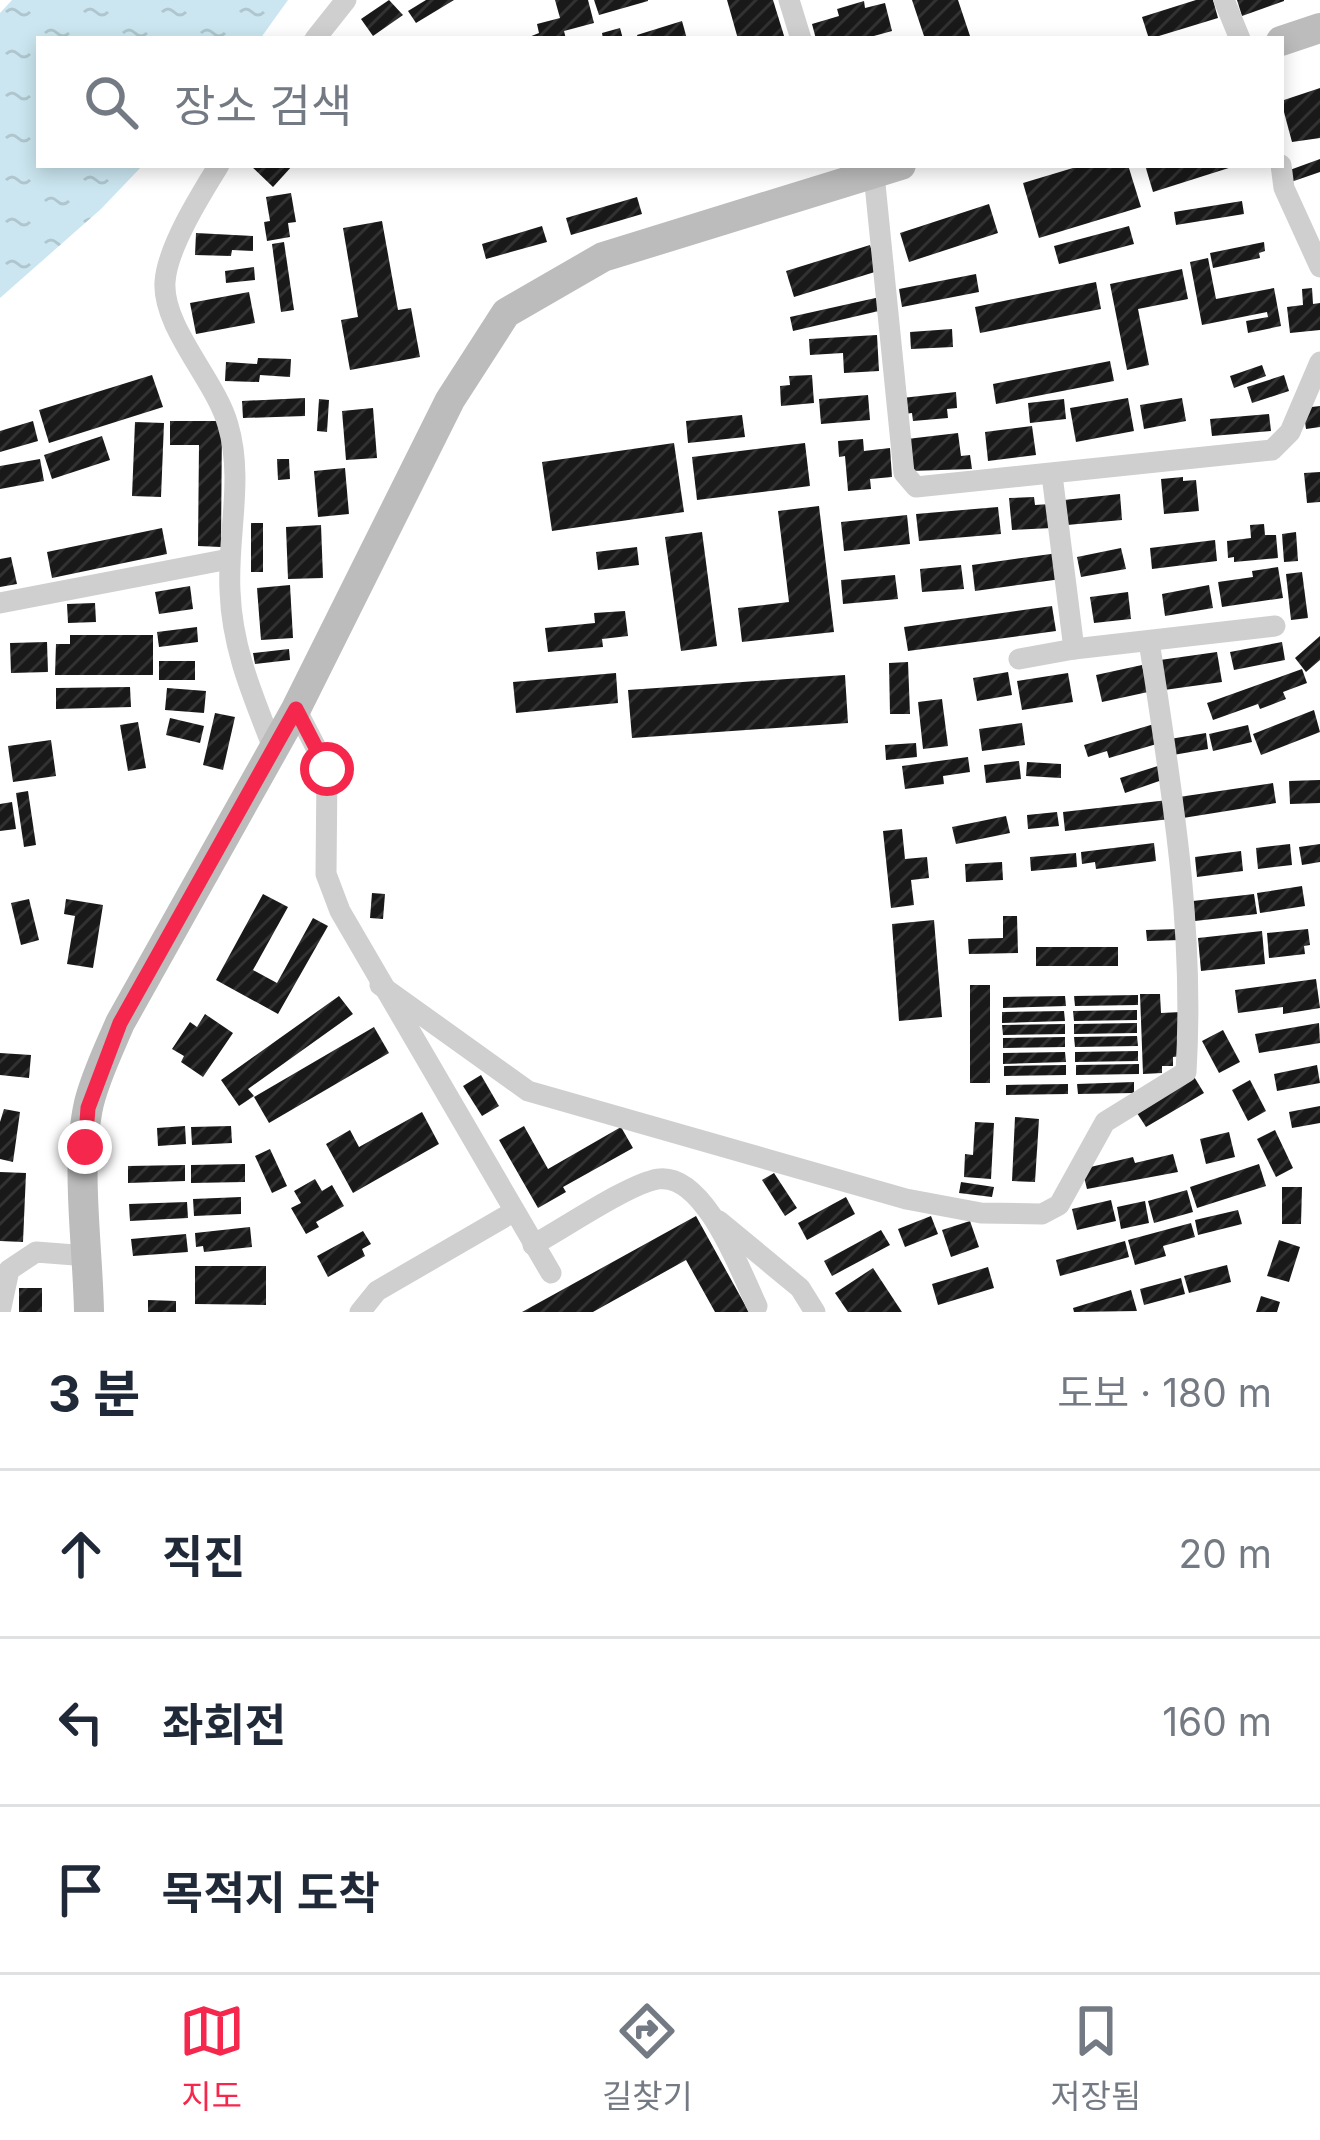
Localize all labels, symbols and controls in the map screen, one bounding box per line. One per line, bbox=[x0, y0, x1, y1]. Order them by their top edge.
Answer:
search box bbox=[36, 36, 1284, 168]
icon: search bbox=[78, 69, 144, 135]
text: 장소 검색 bbox=[174, 78, 352, 133]
route start bbox=[300, 742, 354, 796]
route end bbox=[58, 1120, 112, 1174]
text: 3 분 bbox=[48, 1363, 140, 1424]
text: 도보 · 180 m bbox=[1057, 1369, 1272, 1416]
icon: ahead bbox=[48, 1521, 114, 1587]
text: 직진 bbox=[162, 1529, 245, 1584]
text: 20 m bbox=[1178, 1530, 1272, 1577]
icon: left bbox=[48, 1689, 114, 1755]
text: 좌회전 bbox=[162, 1697, 286, 1752]
text: 160 m bbox=[1162, 1698, 1272, 1745]
icon: arrive bbox=[48, 1857, 114, 1923]
text: 목적지 도착 bbox=[162, 1865, 380, 1920]
tab: 지도 bbox=[179, 1998, 245, 2118]
tab: 길찾기 bbox=[602, 1998, 693, 2118]
tab: 저장됨 bbox=[1050, 1998, 1141, 2118]

